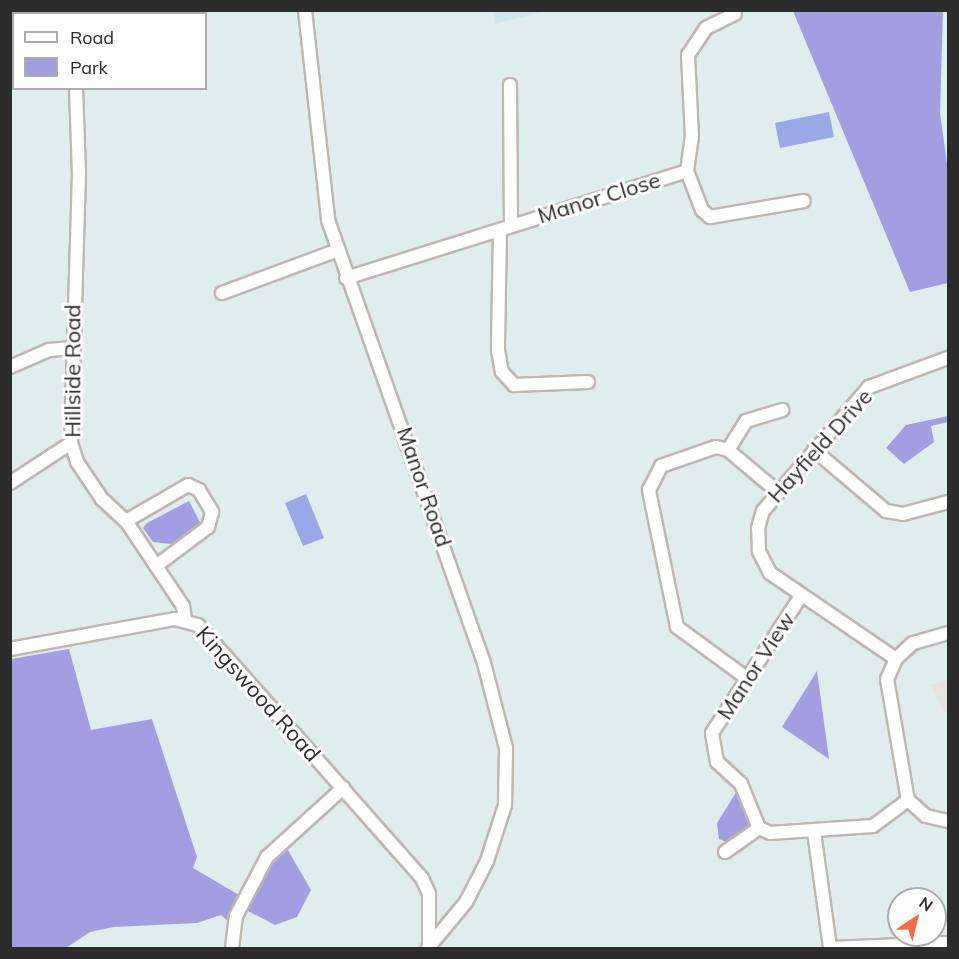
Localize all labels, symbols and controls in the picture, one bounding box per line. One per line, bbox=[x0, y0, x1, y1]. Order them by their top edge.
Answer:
legend bbox=[12, 12, 207, 90]
text: Road bbox=[70, 26, 114, 49]
text: Park bbox=[70, 56, 108, 79]
street label: Manor Close bbox=[534, 167, 664, 229]
street label: Hillside Road bbox=[60, 304, 86, 438]
street label: Hayfield Drive bbox=[762, 384, 878, 508]
street label: Manor Road bbox=[391, 424, 457, 550]
street label: Manor View bbox=[711, 607, 801, 725]
street label: Kingswood Road bbox=[190, 621, 326, 767]
north arrow bbox=[887, 887, 947, 947]
text: N bbox=[915, 892, 937, 916]

